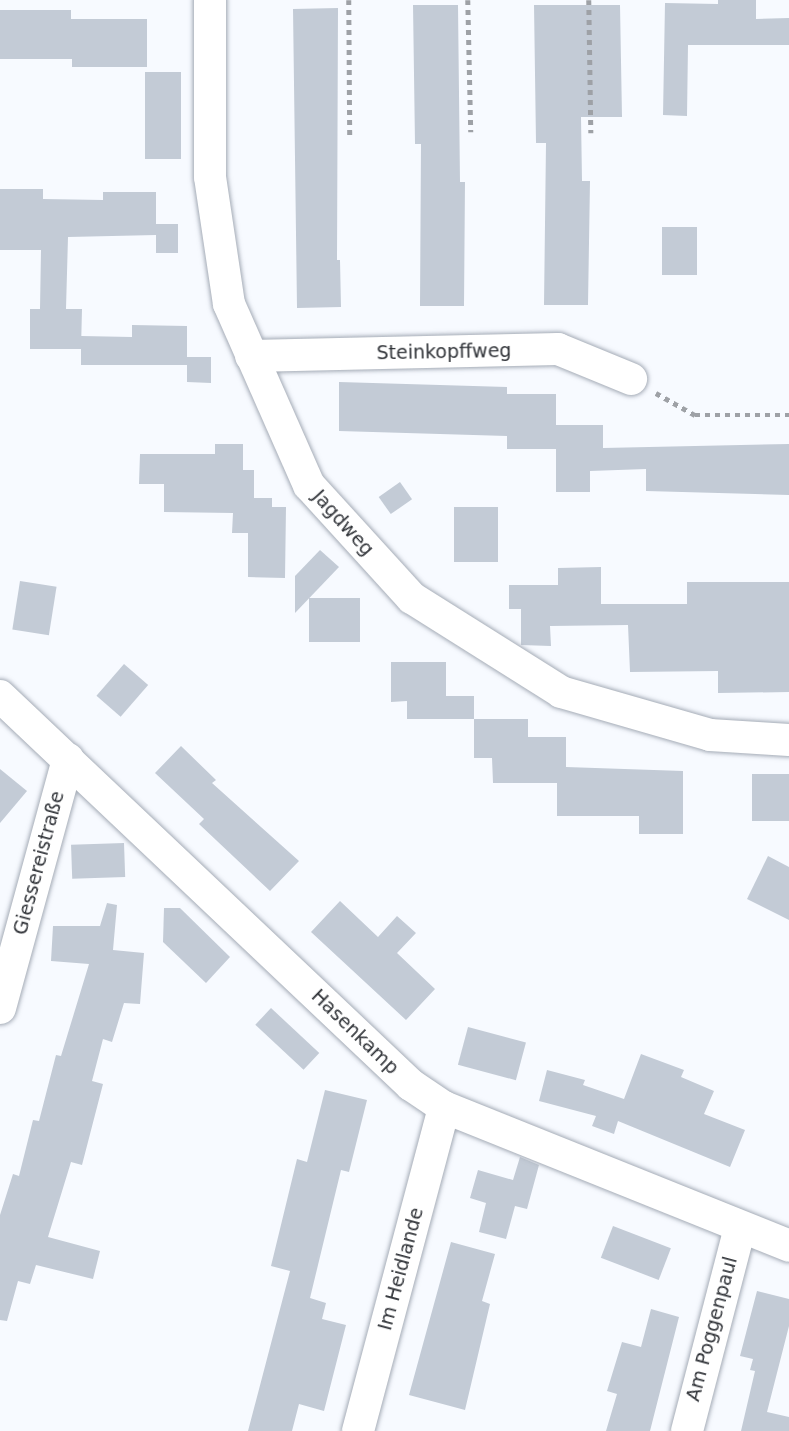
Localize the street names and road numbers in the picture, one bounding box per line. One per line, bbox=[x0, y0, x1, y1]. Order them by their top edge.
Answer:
street label: Steinkopffweg bbox=[376, 339, 512, 365]
street label: Jagdweg bbox=[308, 485, 378, 561]
street label: Giessereistraße bbox=[9, 789, 69, 937]
street label: Hasenkamp bbox=[307, 985, 403, 1079]
street label: Im Heidlande bbox=[374, 1205, 428, 1333]
street label: Am Poggenpaul bbox=[682, 1254, 742, 1404]

